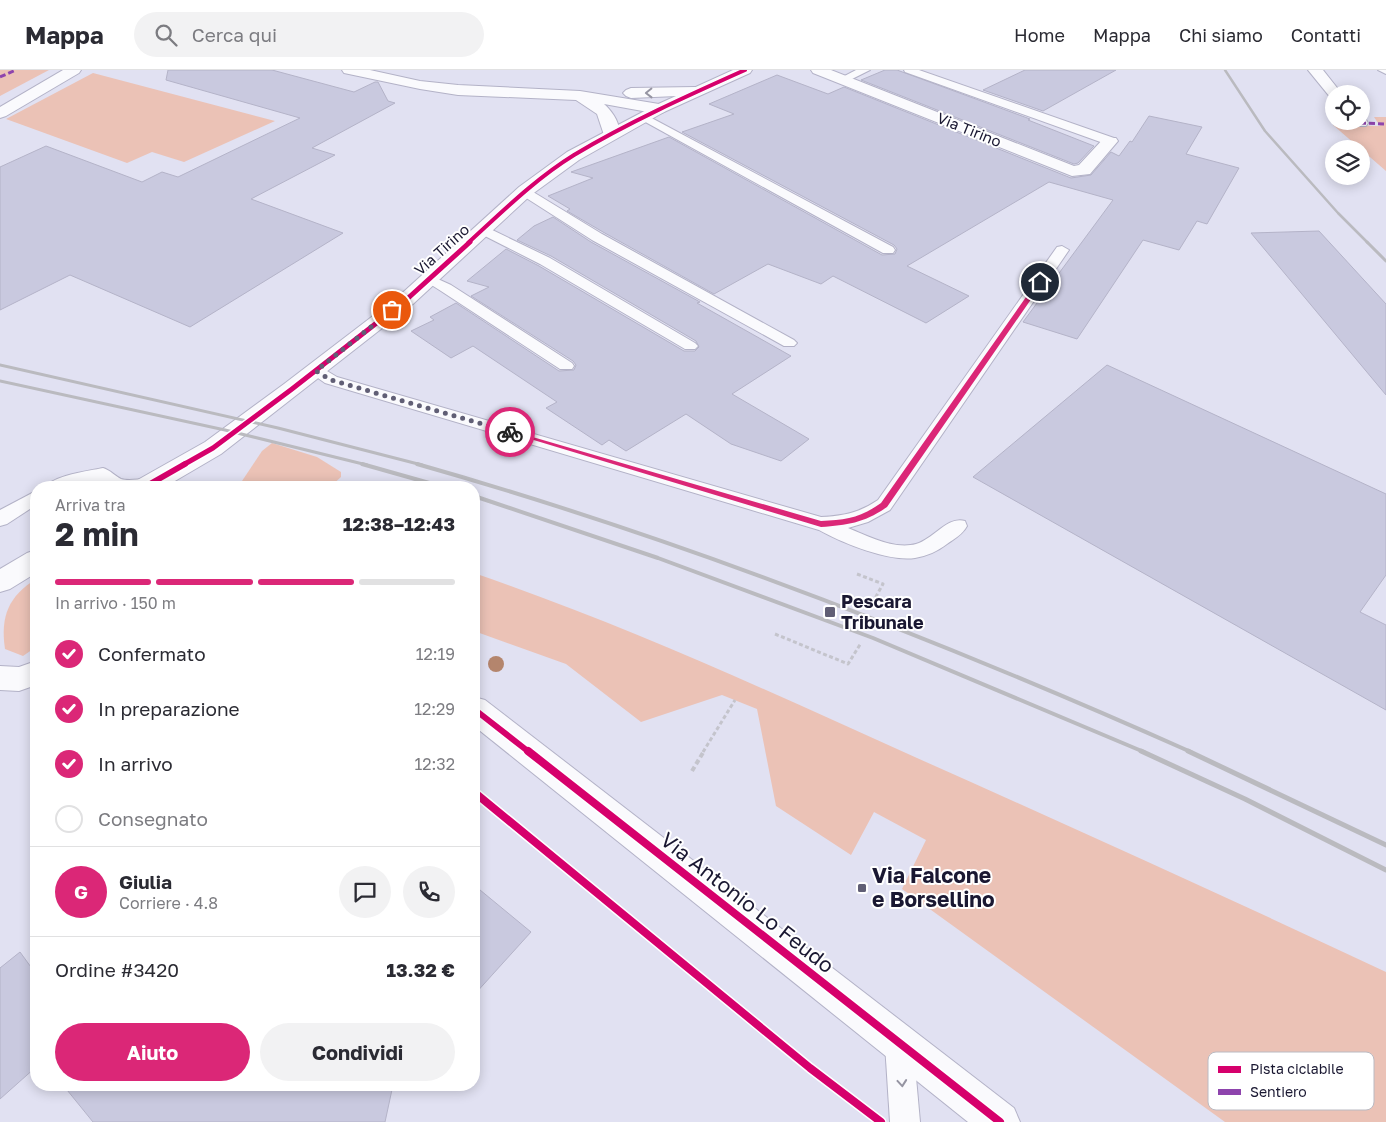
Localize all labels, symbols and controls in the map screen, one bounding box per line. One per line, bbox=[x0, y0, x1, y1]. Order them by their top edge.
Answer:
search box bbox=[134, 12, 484, 57]
text: Mappa bbox=[25, 20, 104, 49]
icon: search bbox=[152, 21, 180, 49]
text: Cerca qui bbox=[192, 23, 277, 46]
text: Home bbox=[1014, 24, 1065, 46]
text: Mappa bbox=[1093, 24, 1151, 46]
text: Chi siamo bbox=[1179, 24, 1263, 46]
text: Contatti bbox=[1291, 24, 1361, 46]
map controls bbox=[1325, 85, 1370, 185]
button: locate bbox=[1325, 85, 1370, 130]
one-way arrow bbox=[645, 88, 652, 98]
street label: Via Tirino bbox=[935, 108, 1004, 150]
button: layers bbox=[1325, 140, 1370, 185]
street label: Via Tirino bbox=[410, 220, 473, 279]
pin bbox=[1019, 261, 1061, 303]
icon: home bbox=[1026, 268, 1054, 296]
pin bbox=[371, 289, 413, 331]
icon: bag bbox=[378, 296, 406, 324]
courier bbox=[485, 407, 535, 457]
icon: bike bbox=[496, 418, 524, 446]
text: Arriva tra bbox=[55, 495, 126, 515]
text: 12:38–12:43 bbox=[343, 512, 455, 535]
text: 2 min bbox=[55, 515, 139, 553]
place label: Pescara Tribunale bbox=[841, 590, 924, 633]
text: In arrivo · 150 m bbox=[55, 593, 176, 613]
marker: Pescara Tribunale bbox=[823, 605, 837, 619]
icon: check bbox=[55, 640, 83, 668]
text: Confermato bbox=[98, 642, 206, 665]
text: 12:19 bbox=[416, 644, 455, 664]
icon: check bbox=[55, 695, 83, 723]
text: In preparazione bbox=[98, 697, 240, 720]
text: 12:29 bbox=[414, 699, 455, 719]
icon: check bbox=[55, 750, 83, 778]
text: In arrivo bbox=[98, 752, 173, 775]
text: 12:32 bbox=[415, 754, 455, 774]
text: Consegnato bbox=[98, 807, 208, 830]
street label: Via Antonio Lo Feudo bbox=[656, 826, 840, 978]
place label: Via Falcone e Borsellino bbox=[872, 862, 995, 912]
button: chat bbox=[339, 866, 391, 918]
button: phone bbox=[403, 866, 455, 918]
text: Giulia bbox=[119, 870, 172, 893]
text: G bbox=[74, 880, 88, 903]
marker: Via Falcone e Borsellino bbox=[856, 882, 868, 894]
text: Corriere · 4.8 bbox=[119, 893, 218, 913]
text: Ordine #3420 bbox=[55, 958, 179, 981]
text: 13.32 € bbox=[386, 958, 455, 981]
button: Aiuto bbox=[55, 1023, 250, 1081]
button: Condividi bbox=[260, 1023, 455, 1081]
legend bbox=[1208, 1052, 1374, 1110]
text: Pista ciclabile bbox=[1250, 1060, 1344, 1077]
one-way arrow bbox=[896, 1079, 907, 1087]
text: Sentiero bbox=[1250, 1083, 1307, 1100]

